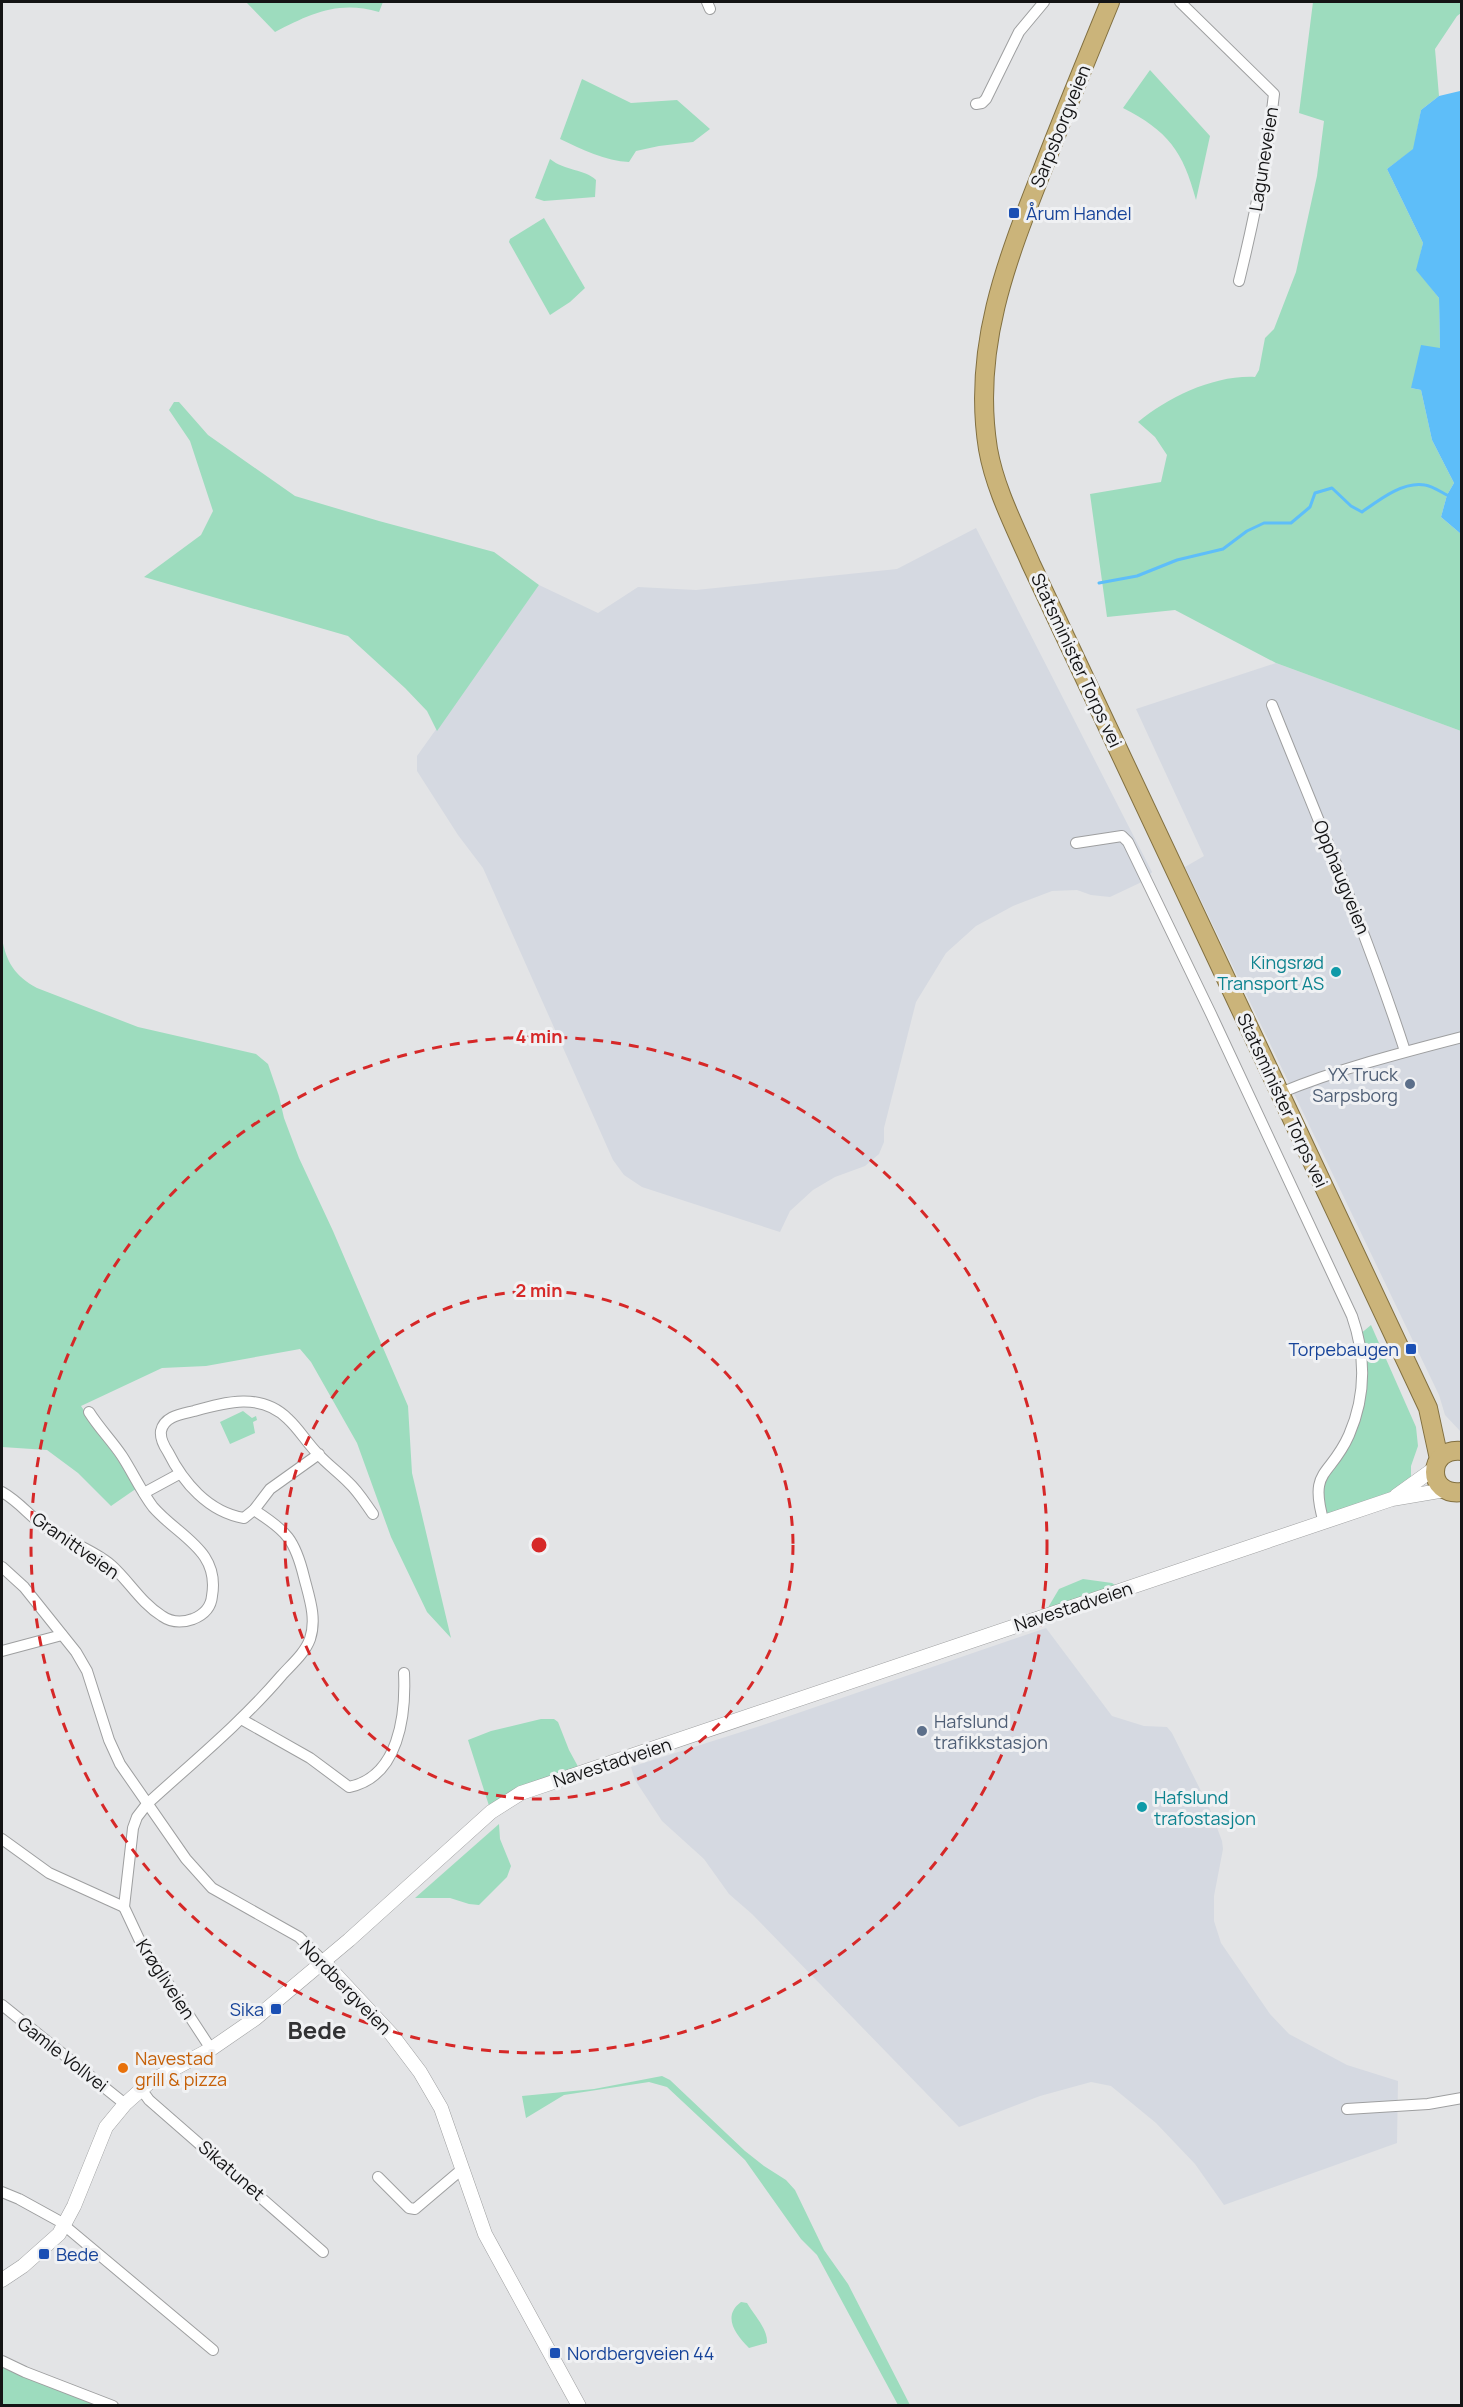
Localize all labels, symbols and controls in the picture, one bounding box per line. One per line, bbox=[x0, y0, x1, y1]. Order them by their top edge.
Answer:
street label: Sarpsborgveien bbox=[1024, 61, 1096, 191]
street label: Laguneveien bbox=[1243, 105, 1283, 213]
place label: Årum Handel bbox=[1026, 201, 1132, 225]
marker: Årum Handel bbox=[1007, 206, 1021, 220]
street label: Statsminister Torps vei bbox=[1026, 569, 1128, 751]
street label: Opphaugveien bbox=[1308, 816, 1376, 938]
place label: Kingsrød Transport AS bbox=[1217, 950, 1324, 995]
marker: Kingsrød Transport AS bbox=[1329, 965, 1343, 979]
street label: Statsminister Torps vei bbox=[1232, 1009, 1334, 1191]
text: 4 min bbox=[515, 1024, 563, 1048]
place label: YX Truck Sarpsborg bbox=[1312, 1062, 1399, 1107]
marker: YX Truck Sarpsborg bbox=[1403, 1077, 1417, 1091]
text: 2 min bbox=[516, 1278, 562, 1302]
place label: Torpebaugen bbox=[1288, 1337, 1399, 1361]
marker: Torpebaugen bbox=[1404, 1342, 1418, 1356]
street label: Granittveien bbox=[28, 1506, 124, 1584]
centre of rings bbox=[529, 1535, 549, 1555]
street label: Navestadveien bbox=[1011, 1576, 1135, 1636]
place label: Hafslund trafikkstasjon bbox=[934, 1709, 1048, 1754]
marker: Hafslund trafikkstasjon bbox=[915, 1724, 929, 1738]
street label: Navestadveien bbox=[550, 1732, 674, 1792]
place label: Hafslund trafostasjon bbox=[1154, 1785, 1256, 1830]
marker: Hafslund trafostasjon bbox=[1135, 1800, 1149, 1814]
street label: Krøgliveien bbox=[131, 1934, 201, 2024]
street label: Nordbergveien bbox=[295, 1935, 397, 2039]
place label: Sika bbox=[230, 1997, 264, 2021]
marker: Sika bbox=[269, 2002, 283, 2016]
street label: Gamle Vollvei bbox=[13, 2011, 113, 2097]
district label: Bede bbox=[288, 2013, 346, 2046]
place label: Navestad grill & pizza bbox=[135, 2046, 227, 2091]
marker: Navestad grill & pizza bbox=[116, 2061, 130, 2075]
street label: Sikatunet bbox=[194, 2135, 270, 2205]
place label: Bede bbox=[56, 2242, 99, 2266]
marker: Bede bbox=[37, 2247, 51, 2261]
place label: Nordbergveien 44 bbox=[567, 2341, 714, 2365]
marker: Nordbergveien 44 bbox=[548, 2346, 562, 2360]

